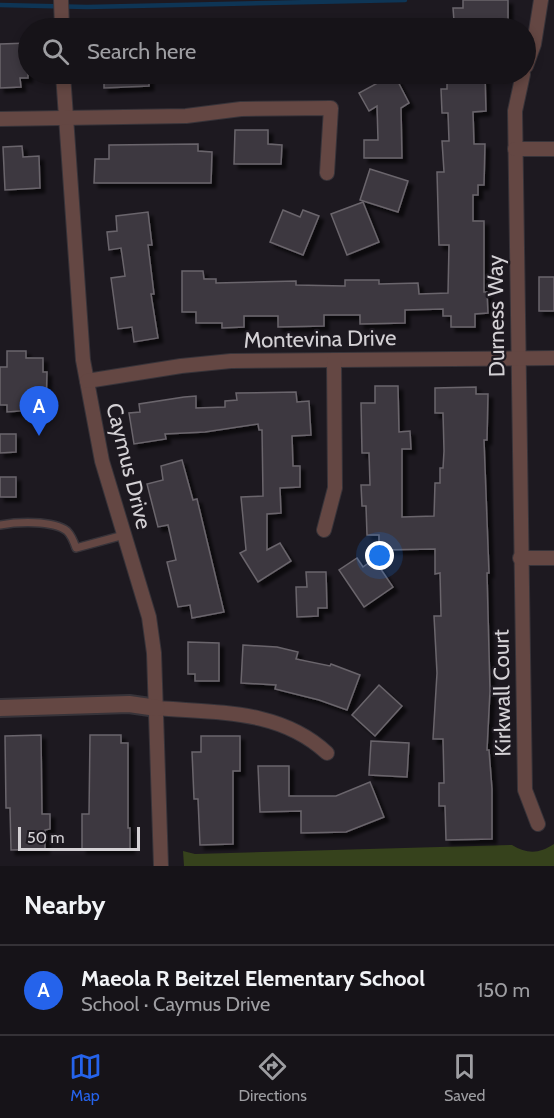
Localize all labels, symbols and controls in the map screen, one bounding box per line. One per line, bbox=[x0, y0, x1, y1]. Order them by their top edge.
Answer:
search box bbox=[18, 18, 536, 84]
icon: search bbox=[39, 35, 72, 68]
text: Search here bbox=[87, 38, 196, 65]
street label: Durness Way bbox=[481, 255, 511, 377]
street label: Montevina Drive bbox=[243, 324, 397, 354]
pin: A bbox=[20, 386, 58, 436]
street label: Caymus Drive bbox=[100, 400, 158, 532]
your location bbox=[365, 541, 394, 570]
street label: Kirkwall Court bbox=[487, 628, 517, 757]
scale bar bbox=[18, 824, 140, 852]
text: 50 m bbox=[27, 828, 64, 847]
text: Nearby bbox=[24, 889, 105, 921]
text: Maeola R Beitzel Elementary School bbox=[81, 965, 425, 992]
text: A bbox=[37, 978, 50, 1002]
text: 150 m bbox=[477, 978, 530, 1002]
text: School · Caymus Drive bbox=[81, 992, 270, 1016]
tab: Map bbox=[69, 1050, 102, 1105]
tab: Directions bbox=[239, 1050, 307, 1105]
tab: Saved bbox=[444, 1050, 485, 1105]

